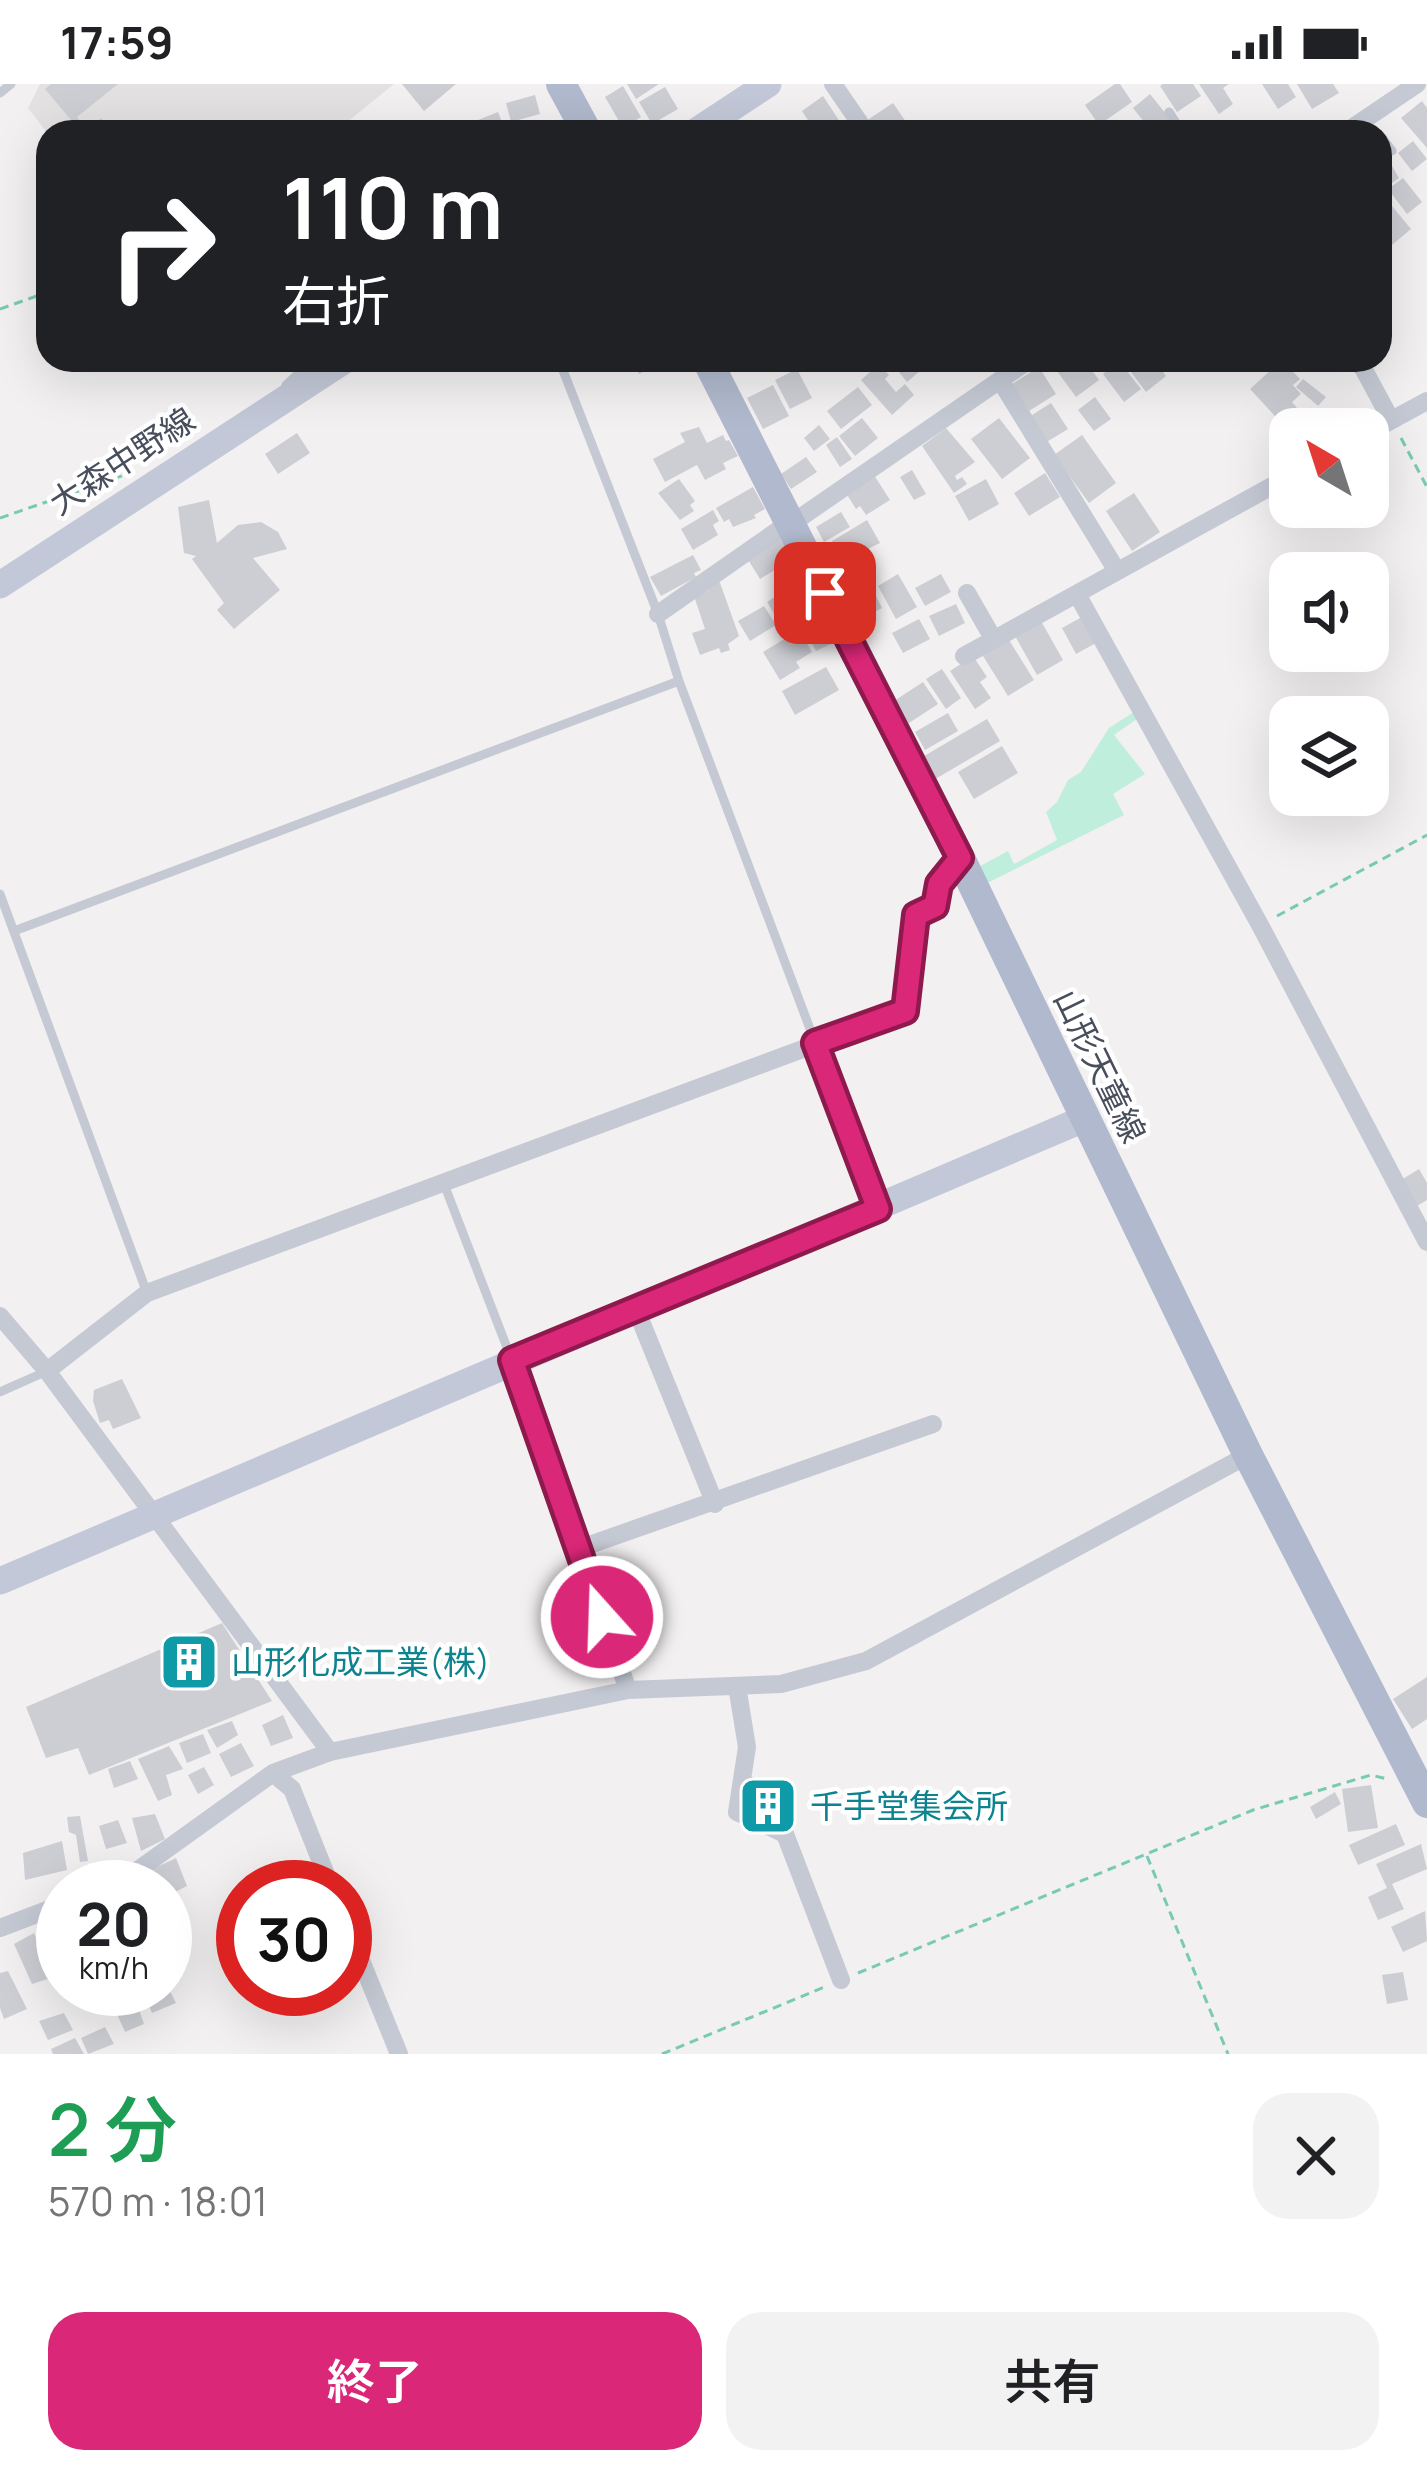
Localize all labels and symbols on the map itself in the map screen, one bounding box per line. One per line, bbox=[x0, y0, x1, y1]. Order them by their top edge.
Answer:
street label: 大森中野線 bbox=[40, 397, 203, 524]
north arrow bbox=[1269, 408, 1389, 528]
pin bbox=[774, 542, 876, 644]
street label: 山形天童線 bbox=[1044, 982, 1157, 1150]
position arrow bbox=[539, 1554, 665, 1680]
building icon: 山形化成工業(株) bbox=[158, 1631, 220, 1693]
place label: 山形化成工業(株) bbox=[231, 1639, 490, 1684]
building icon: 千手堂集会所 bbox=[737, 1775, 799, 1837]
place label: 千手堂集会所 bbox=[810, 1783, 1008, 1828]
speed limit sign: 30 bbox=[216, 1860, 372, 2016]

